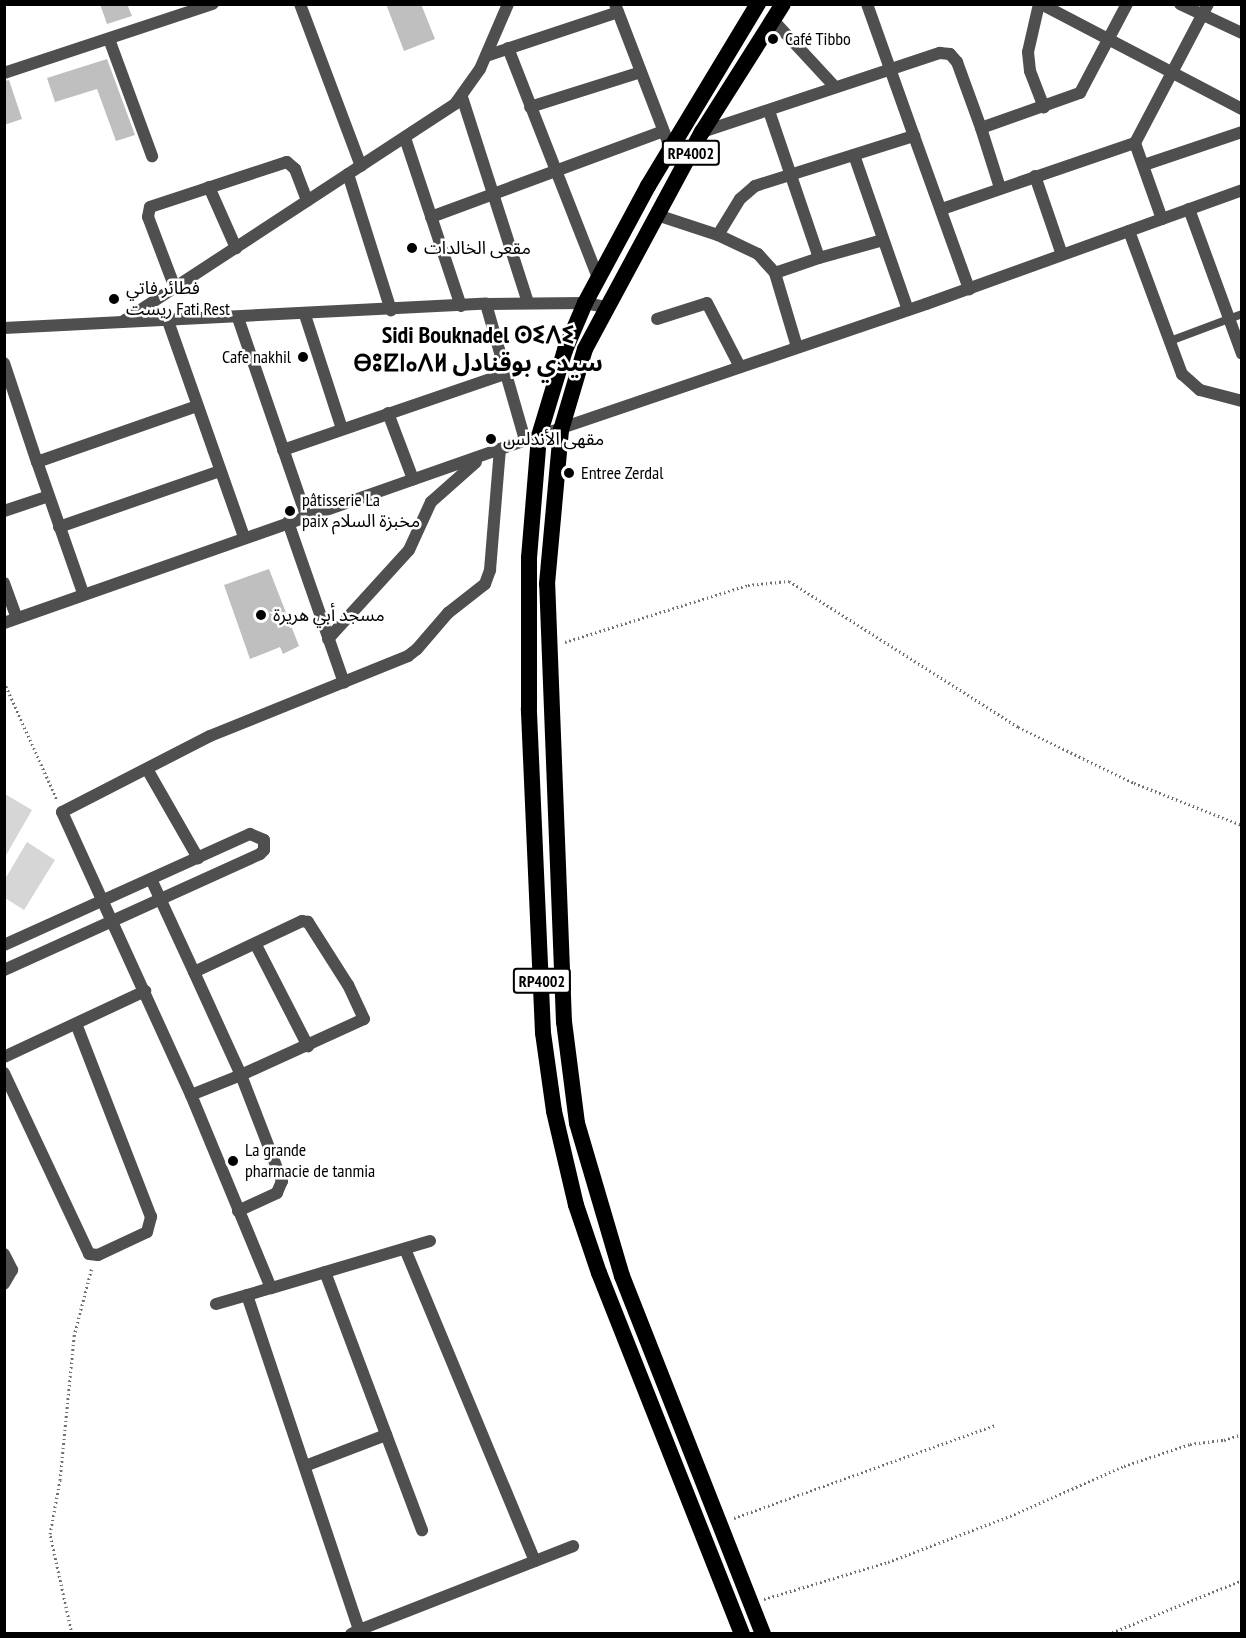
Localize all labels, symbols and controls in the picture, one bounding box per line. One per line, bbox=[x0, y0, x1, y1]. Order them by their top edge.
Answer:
place label: Café Tibbo bbox=[785, 28, 851, 50]
marker: Café Tibbo bbox=[766, 32, 780, 46]
road number: RP4002 bbox=[661, 140, 721, 166]
place label: مقعى الخالدات bbox=[424, 237, 531, 259]
marker: مقعى الخالدات bbox=[405, 241, 419, 255]
place label: فطائر فاتي ريست Fati Rest bbox=[126, 278, 230, 320]
marker: فطائر فاتي ريست Fati Rest bbox=[107, 292, 121, 306]
district label: Sidi Bouknadel ⵙⵉⴷⵉ ⴱⵓⵇⵏⴰⴷⵍ سيدي بوقنادل bbox=[353, 321, 603, 377]
place label: Cafe nakhil bbox=[222, 346, 291, 368]
marker: Cafe nakhil bbox=[296, 350, 310, 364]
place label: مقهى الأندلس bbox=[503, 428, 604, 450]
marker: مقهى الأندلس bbox=[484, 432, 498, 446]
place label: Entree Zerdal bbox=[581, 462, 664, 484]
marker: Entree Zerdal bbox=[562, 466, 576, 480]
place label: pâtisserie La paix مخبزة السلام bbox=[302, 490, 421, 532]
marker: pâtisserie La paix مخبزة السلام bbox=[283, 504, 297, 518]
place label: مسجد أبي هريرة bbox=[273, 604, 385, 626]
marker: مسجد أبي هريرة bbox=[254, 608, 268, 622]
road number: RP4002 bbox=[512, 968, 572, 994]
place label: La grande pharmacie de tanmia bbox=[245, 1140, 375, 1182]
marker: La grande pharmacie de tanmia bbox=[226, 1154, 240, 1168]

